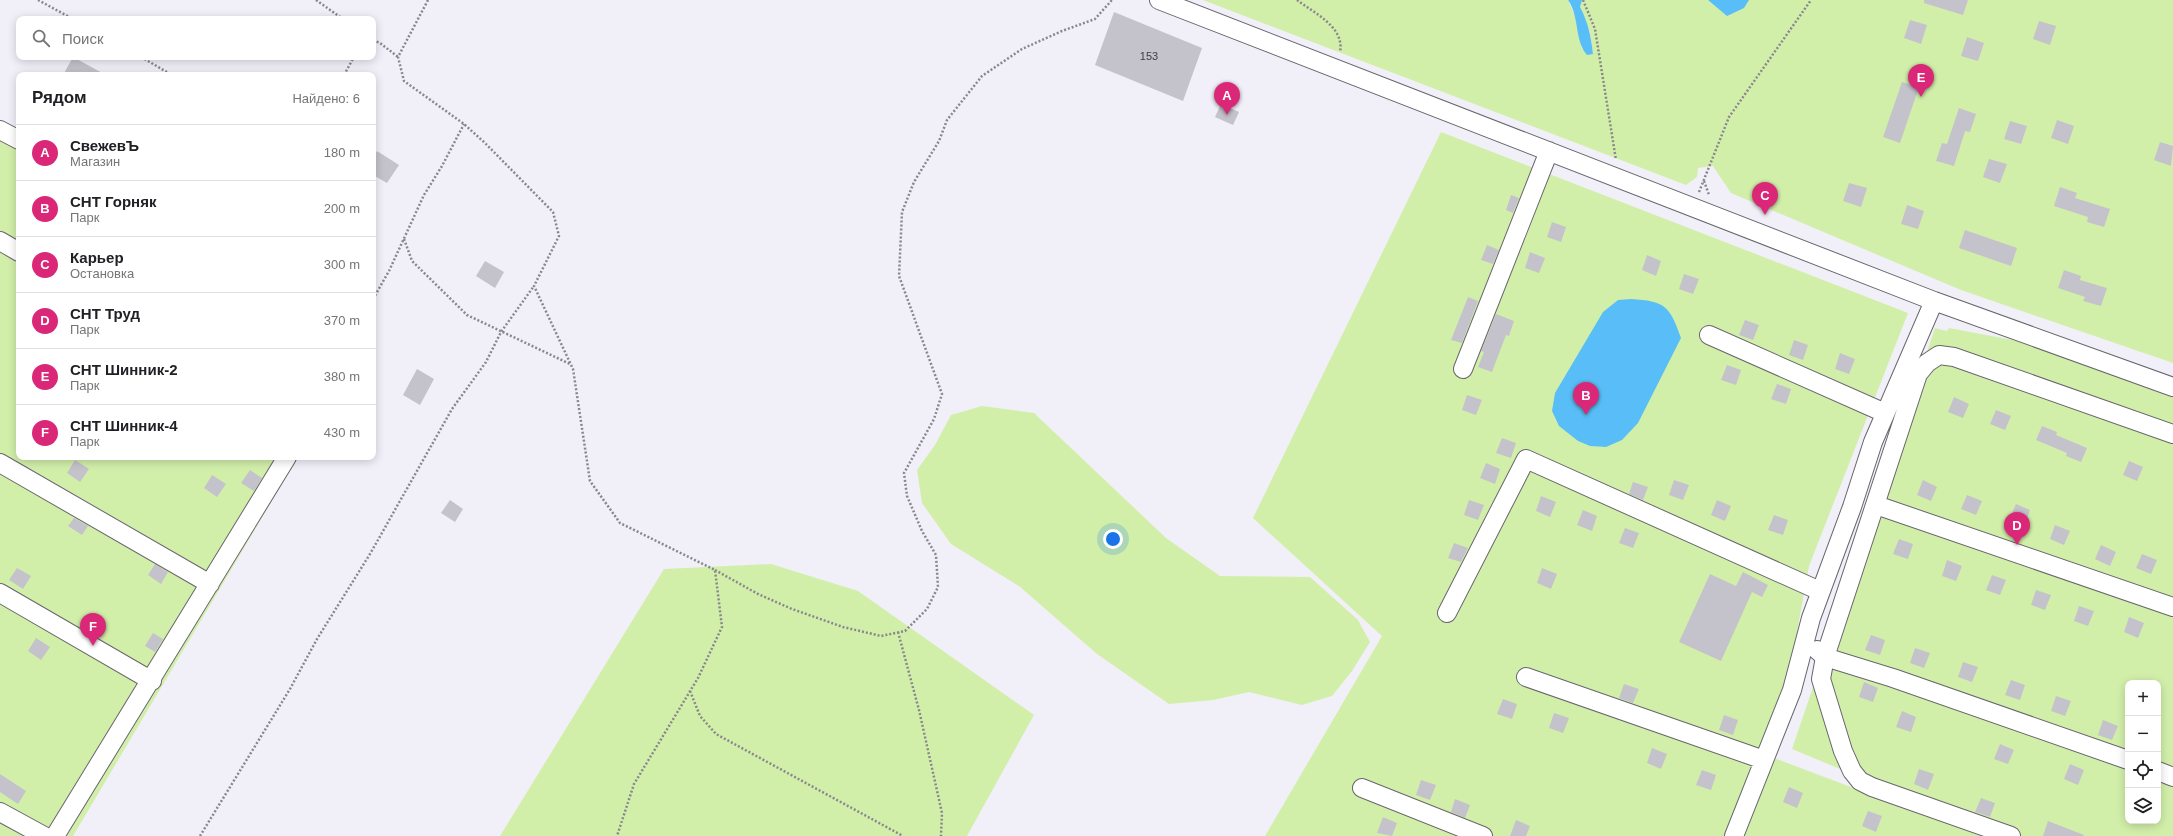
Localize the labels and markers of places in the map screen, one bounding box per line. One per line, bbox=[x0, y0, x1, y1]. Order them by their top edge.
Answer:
pin: E bbox=[1908, 64, 1934, 97]
pin: A bbox=[1214, 82, 1240, 115]
pin: C bbox=[1752, 182, 1778, 215]
pin: B bbox=[1573, 382, 1599, 415]
pin: D bbox=[2004, 512, 2030, 545]
pin: F bbox=[80, 613, 106, 646]

